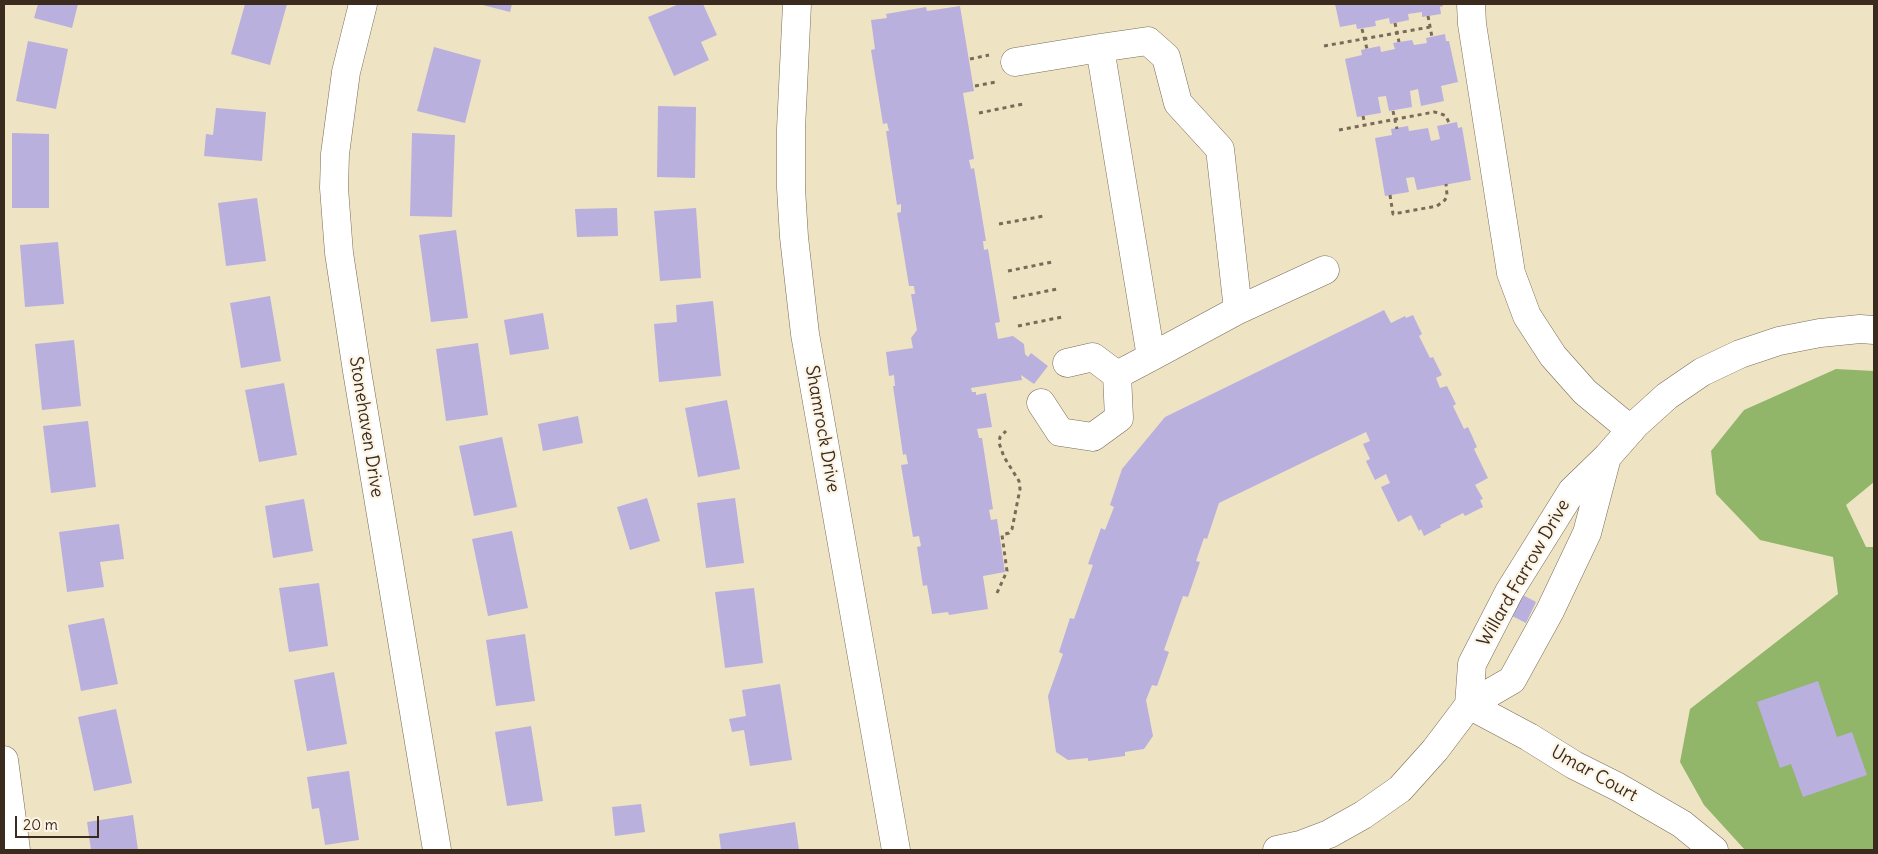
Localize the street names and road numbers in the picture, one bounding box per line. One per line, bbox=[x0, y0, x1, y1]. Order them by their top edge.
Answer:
street label: Stonehaven Drive bbox=[344, 355, 388, 499]
street label: Shamrock Drive bbox=[800, 364, 844, 494]
street label: Willard Farrow Drive bbox=[1473, 496, 1575, 650]
street label: Umar Court bbox=[1547, 741, 1641, 807]

